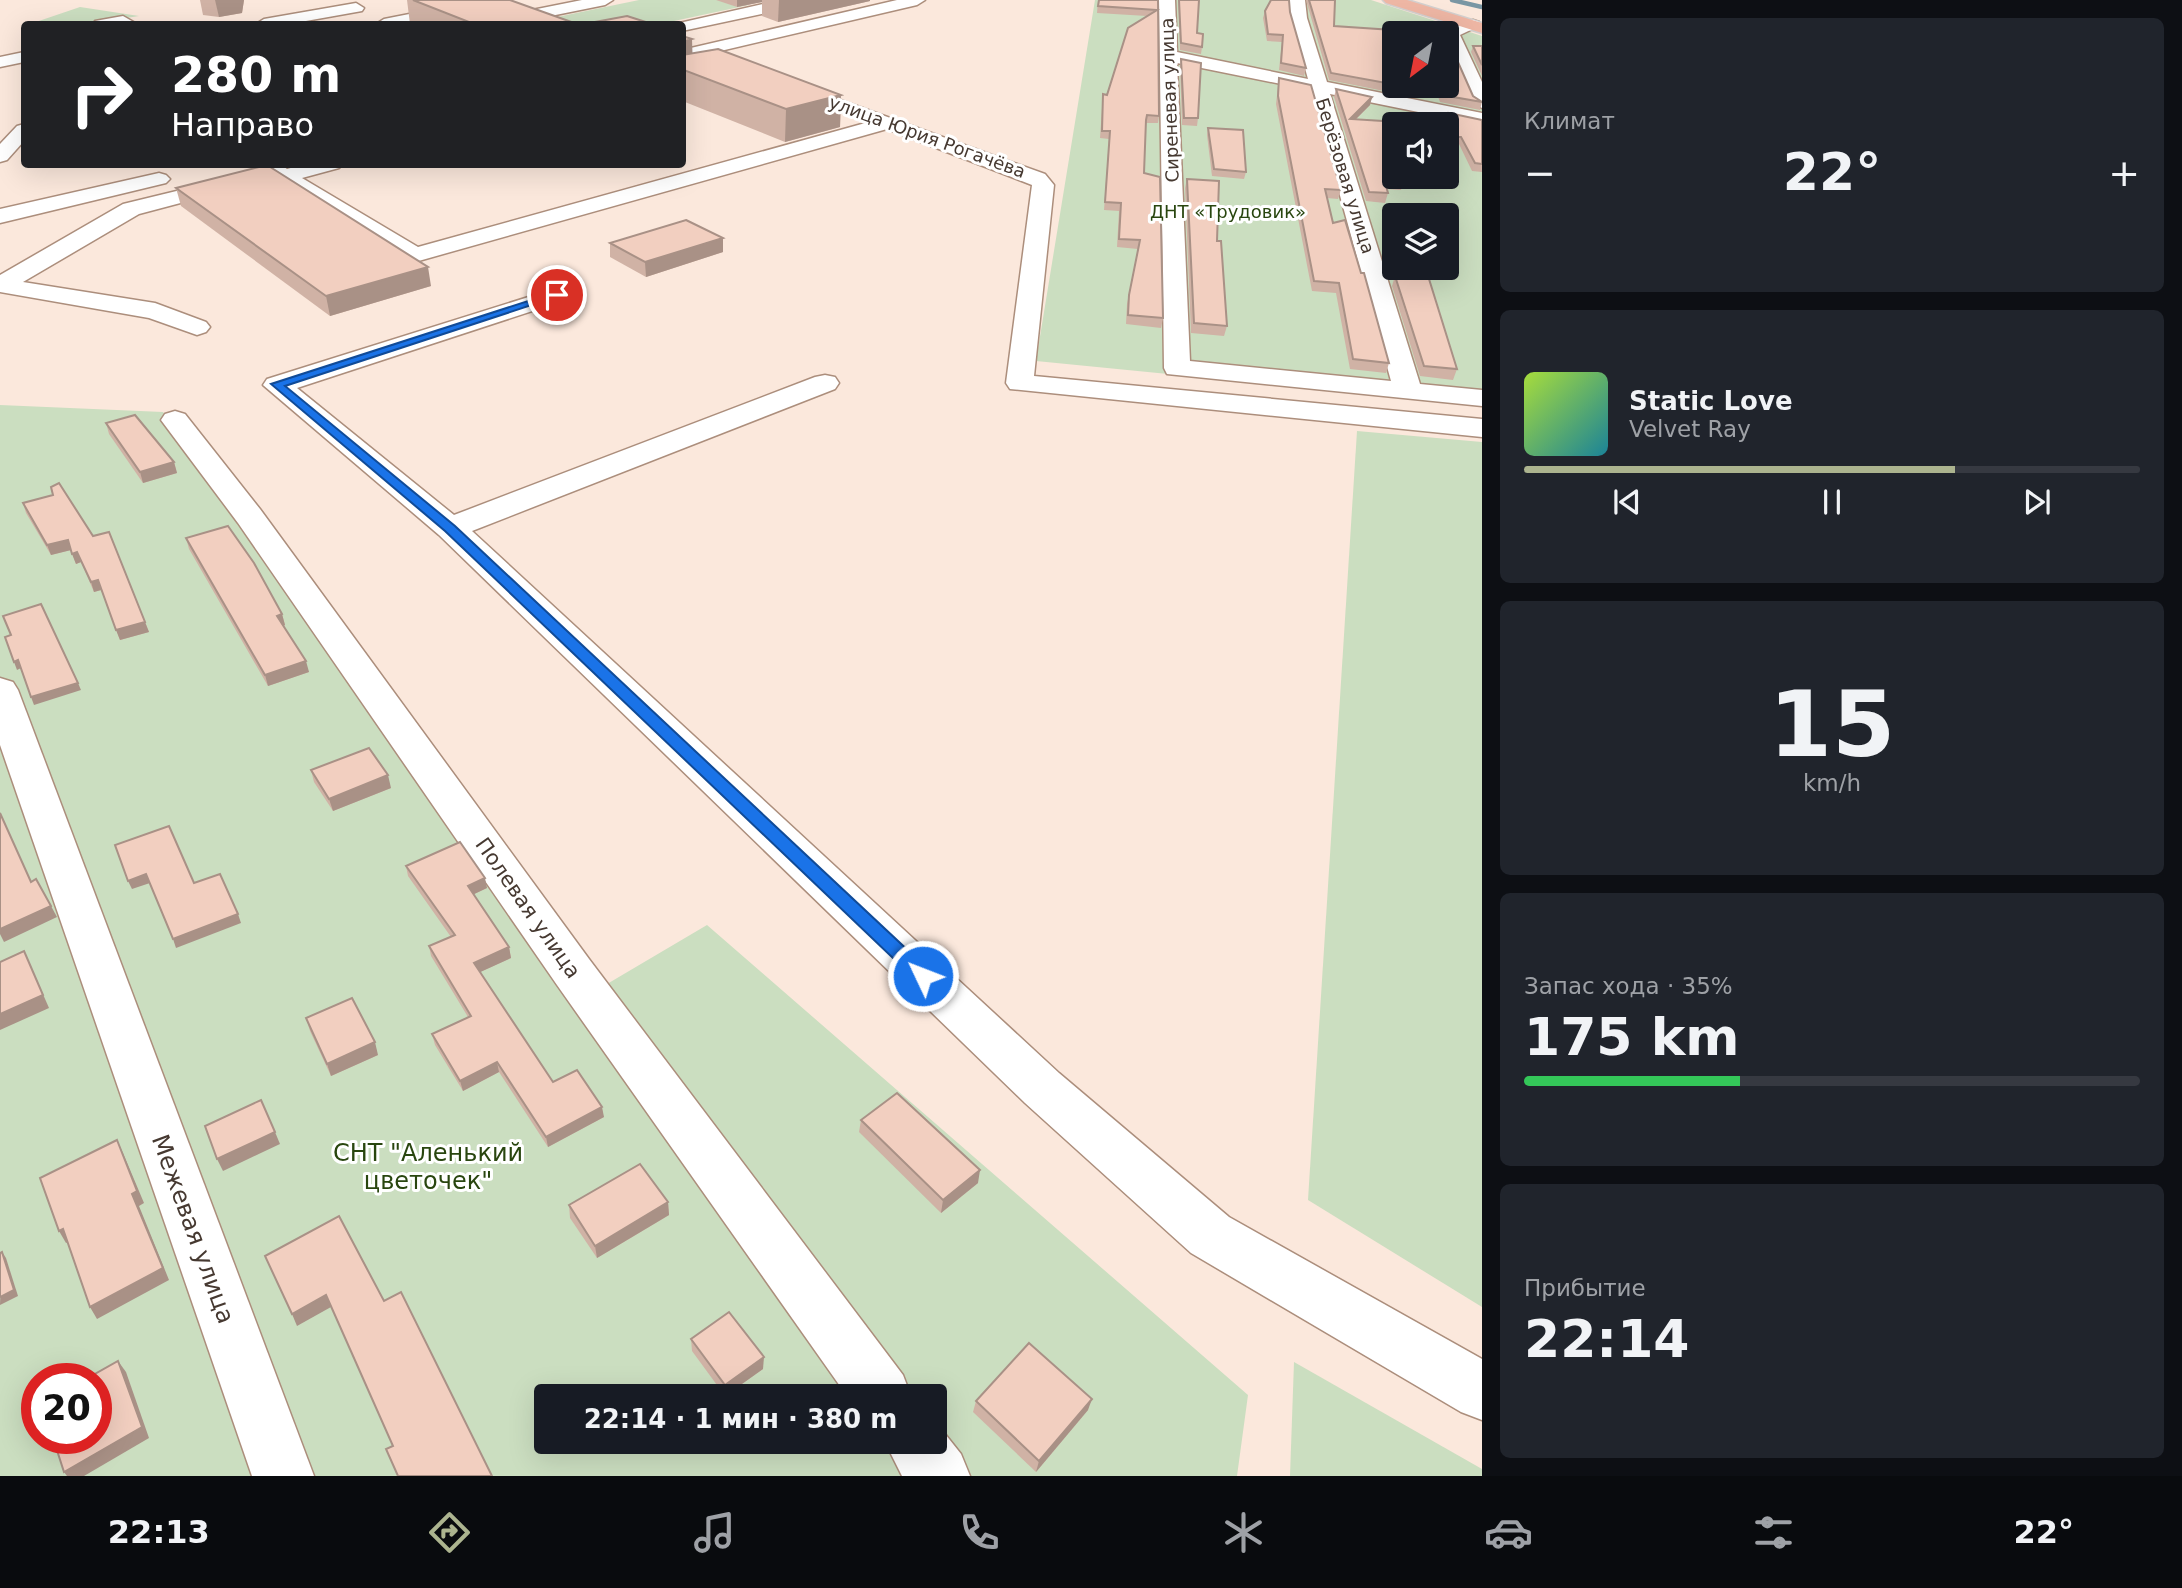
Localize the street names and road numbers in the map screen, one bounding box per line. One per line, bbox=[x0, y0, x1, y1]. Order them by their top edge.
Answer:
street label: Сиреневая улица bbox=[1156, 17, 1183, 183]
street label: улица Юрия Рогачёва bbox=[826, 91, 1028, 182]
street label: Берёзовая улица bbox=[1312, 95, 1379, 256]
street label: Полевая улица bbox=[471, 833, 585, 983]
street label: Межевая улица bbox=[146, 1131, 240, 1327]

